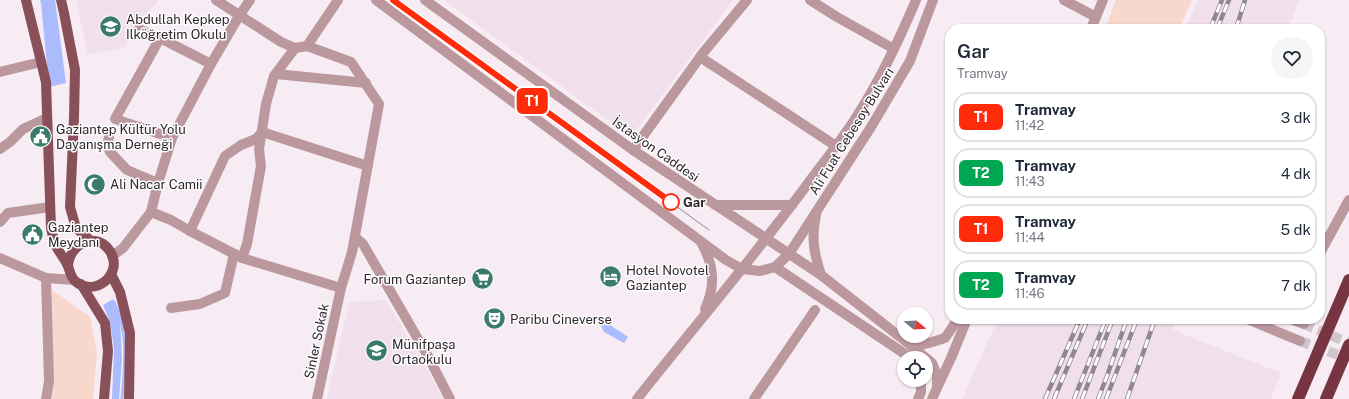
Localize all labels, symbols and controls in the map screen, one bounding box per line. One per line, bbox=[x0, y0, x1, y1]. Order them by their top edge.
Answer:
place label: Abdullah Kepkep Ilköğretim Okulu bbox=[126, 12, 230, 42]
school or university icon: Abdullah Kepkep Ilköğretim Okulu bbox=[97, 13, 123, 39]
button: heart bbox=[1271, 37, 1313, 79]
text: Gar bbox=[957, 40, 989, 62]
street label: Ali Fuat Cebesoy Bulvarı bbox=[806, 65, 897, 197]
text: Tramvay bbox=[957, 66, 1008, 81]
line badge: T1 bbox=[514, 88, 550, 114]
text: T1 bbox=[525, 93, 539, 109]
text: Tramvay bbox=[1015, 101, 1076, 118]
text: T1 bbox=[974, 109, 988, 125]
text: 3 dk bbox=[1281, 109, 1311, 126]
street label: İstasyon Caddesi bbox=[610, 114, 702, 185]
text: 11:42 bbox=[1015, 118, 1044, 133]
place label: Gaziantep Kültür Yolu Dayanışma Derneği bbox=[56, 122, 186, 152]
public building icon: Gaziantep Kültür Yolu Dayanışma Derneği bbox=[27, 123, 53, 149]
text: Tramvay bbox=[1015, 157, 1076, 174]
text: T2 bbox=[972, 165, 990, 181]
text: 4 dk bbox=[1281, 165, 1311, 182]
mosque icon: Ali Nacar Camii bbox=[82, 171, 108, 197]
text: 11:43 bbox=[1015, 174, 1045, 189]
place label: Ali Nacar Camii bbox=[110, 177, 202, 192]
marker: Gar bbox=[662, 193, 680, 211]
place label: Gar bbox=[683, 195, 706, 210]
text: Tramvay bbox=[1015, 213, 1076, 230]
place label: Gaziantep Meydanı bbox=[48, 220, 109, 250]
public building icon: Gaziantep Meydanı bbox=[20, 221, 46, 247]
text: T1 bbox=[974, 221, 988, 237]
text: 5 dk bbox=[1280, 221, 1311, 238]
text: 11:44 bbox=[1015, 230, 1045, 245]
place label: Hotel Novotel Gaziantep bbox=[626, 263, 709, 293]
hotel icon: Hotel Novotel Gaziantep bbox=[598, 264, 624, 290]
supermarket icon: Forum Gaziantep bbox=[469, 266, 495, 292]
text: Tramvay bbox=[1015, 269, 1076, 286]
place label: Forum Gaziantep bbox=[364, 272, 466, 287]
text: T2 bbox=[972, 277, 990, 293]
text: 7 dk bbox=[1281, 277, 1311, 294]
text: 11:46 bbox=[1015, 286, 1045, 301]
street label: Sinler Sokak bbox=[301, 302, 332, 380]
theatre icon: Paribu Cineverse bbox=[482, 306, 508, 332]
north arrow bbox=[897, 307, 933, 343]
map controls bbox=[897, 307, 933, 387]
place label: Paribu Cineverse bbox=[510, 312, 612, 327]
place label: Münifpaşa Ortaokulu bbox=[392, 337, 456, 367]
school or university icon: Münifpaşa Ortaokulu bbox=[364, 338, 390, 364]
button: locate bbox=[897, 351, 933, 387]

